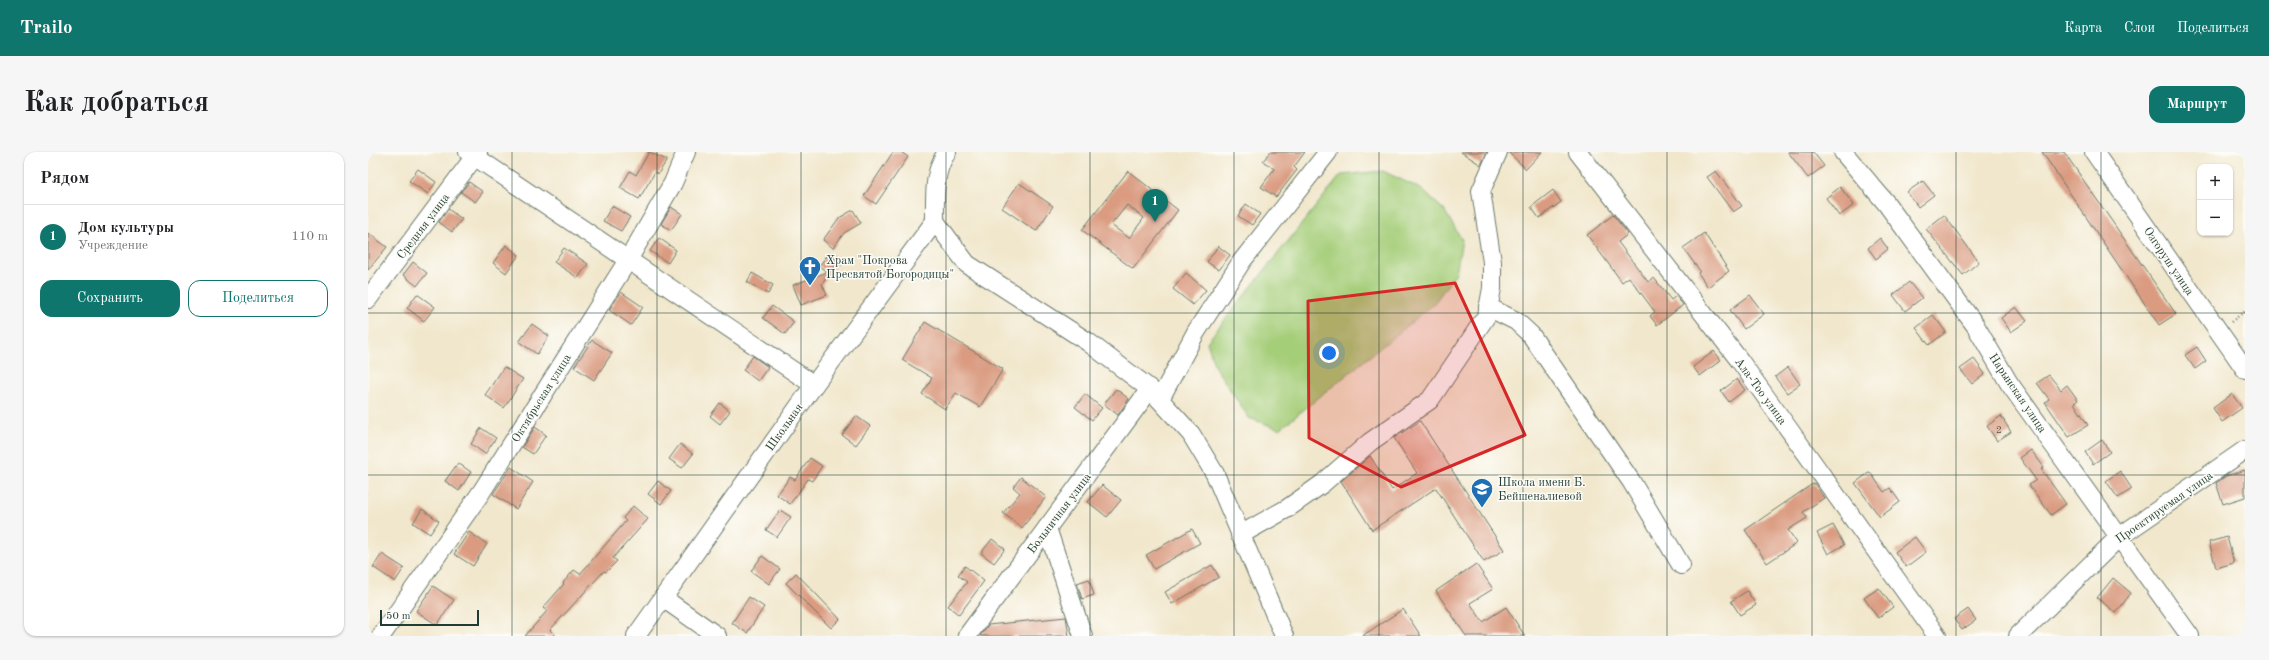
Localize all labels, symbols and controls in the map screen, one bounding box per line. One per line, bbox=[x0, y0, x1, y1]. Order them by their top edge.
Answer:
text: Trailo bbox=[20, 19, 73, 38]
text: Карта bbox=[2064, 21, 2102, 35]
text: Слои bbox=[2124, 21, 2155, 35]
text: Поделиться bbox=[2177, 21, 2249, 35]
button: Маршрут bbox=[2149, 86, 2245, 123]
text: Как добраться bbox=[24, 90, 209, 118]
map controls bbox=[2197, 164, 2233, 236]
button: + bbox=[2197, 164, 2233, 200]
text: Рядом bbox=[40, 170, 89, 187]
pin: 1 bbox=[1142, 189, 1168, 222]
street label: Средняя улица bbox=[395, 191, 452, 262]
button: − bbox=[2197, 200, 2233, 236]
text: Дом культуры bbox=[78, 221, 174, 236]
street label: Озгоруш улица bbox=[2141, 225, 2195, 298]
text: 1 bbox=[49, 230, 57, 243]
text: 110 m bbox=[291, 230, 328, 243]
text: Учреждение bbox=[78, 239, 148, 252]
church icon: Храм "Покрова Пресвятой Богородицы" bbox=[797, 254, 823, 287]
place label: Храм "Покрова Пресвятой Богородицы" bbox=[826, 255, 954, 281]
button: Сохранить bbox=[40, 280, 180, 317]
button: Поделиться bbox=[188, 280, 328, 317]
your location bbox=[1319, 343, 1339, 363]
street label: Октябрьская улица bbox=[510, 352, 574, 445]
street label: Нарынская улица bbox=[1986, 352, 2048, 436]
street label: Ала-Тоо улица bbox=[1732, 356, 1788, 427]
street label: Школьная bbox=[764, 402, 805, 454]
house number: 2 bbox=[1996, 425, 2002, 435]
street label: Проектируемая улица bbox=[2114, 470, 2215, 546]
street label: Больничная улица bbox=[1026, 471, 1094, 556]
school or university icon: Школа имени Б. Бейшеналиевой bbox=[1469, 476, 1495, 509]
place label: Школа имени Б. Бейшеналиевой bbox=[1498, 477, 1586, 503]
scale bar bbox=[380, 608, 479, 627]
text: 50 m bbox=[386, 611, 411, 622]

